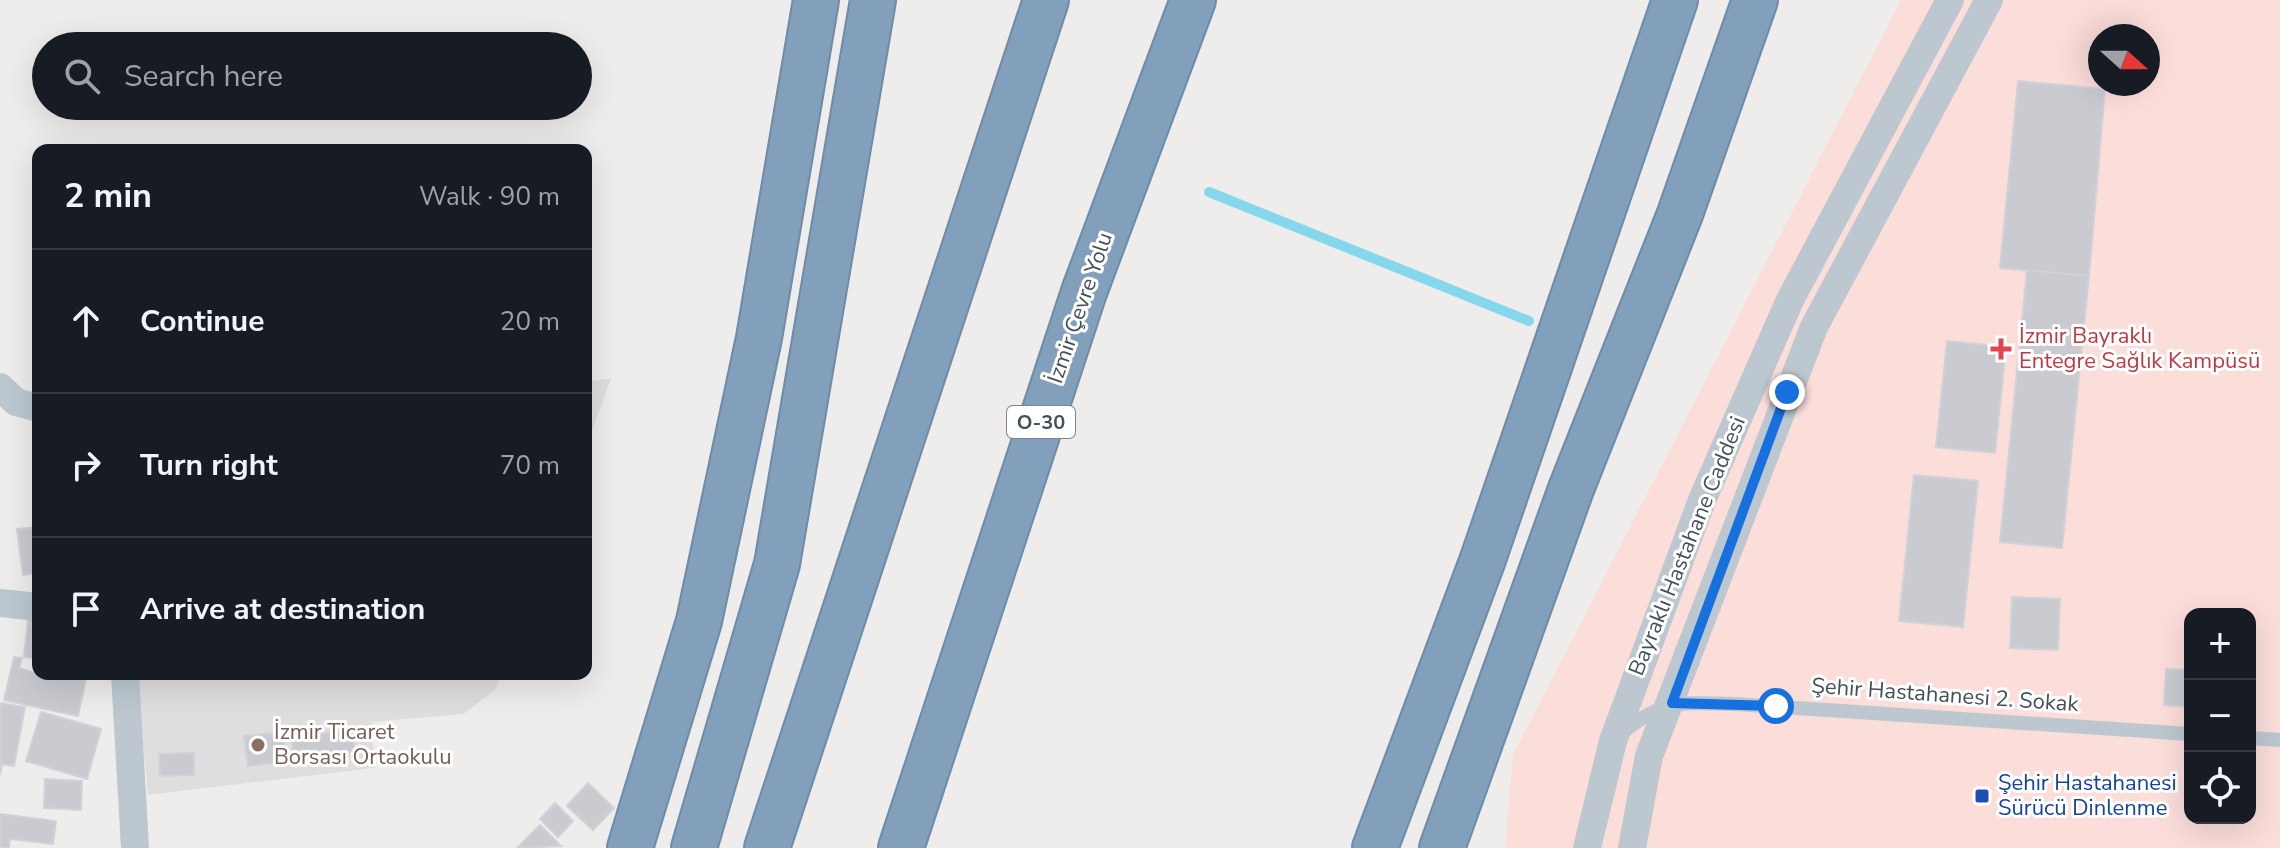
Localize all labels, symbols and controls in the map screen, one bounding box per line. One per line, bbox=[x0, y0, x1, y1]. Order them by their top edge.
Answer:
north arrow bbox=[2088, 24, 2160, 96]
search box bbox=[32, 32, 592, 120]
icon: search bbox=[60, 54, 104, 98]
text: Search here bbox=[124, 56, 283, 97]
text: 2 min bbox=[64, 173, 152, 219]
text: Walk · 90 m bbox=[419, 179, 560, 214]
street label: İzmir Çevre Yolu bbox=[1040, 229, 1120, 387]
icon: ahead bbox=[64, 299, 108, 343]
text: Continue bbox=[140, 301, 265, 342]
text: 20 m bbox=[500, 304, 560, 339]
place label: İzmir Bayraklı Entegre Sağlık Kampüsü bbox=[2019, 321, 2260, 376]
marker: İzmir Bayraklı Entegre Sağlık Kampüsü bbox=[1990, 338, 2012, 360]
route end bbox=[1769, 374, 1805, 410]
road number: O-30 bbox=[1007, 406, 1075, 438]
street label: Bayraklı Hastahane Caddesi bbox=[1621, 412, 1753, 680]
icon: right bbox=[64, 443, 108, 487]
text: Turn right bbox=[140, 445, 278, 486]
text: 70 m bbox=[500, 448, 560, 483]
icon: arrive bbox=[64, 587, 108, 631]
text: Arrive at destination bbox=[140, 589, 425, 630]
map controls bbox=[2184, 608, 2256, 824]
button: + bbox=[2184, 608, 2256, 680]
street label: Şehir Hastahanesi 2. Sokak bbox=[1811, 671, 2080, 719]
button: − bbox=[2184, 680, 2256, 752]
route start bbox=[1758, 688, 1794, 724]
place label: İzmir Ticaret Borsası Ortaokulu bbox=[274, 717, 452, 772]
marker: İzmir Ticaret Borsası Ortaokulu bbox=[249, 736, 267, 754]
button: locate bbox=[2184, 752, 2256, 824]
place label: Şehir Hastahanesi Sürücü Dinlenme bbox=[1998, 768, 2177, 823]
marker: Şehir Hastahanesi Sürücü Dinlenme bbox=[1973, 787, 1991, 805]

